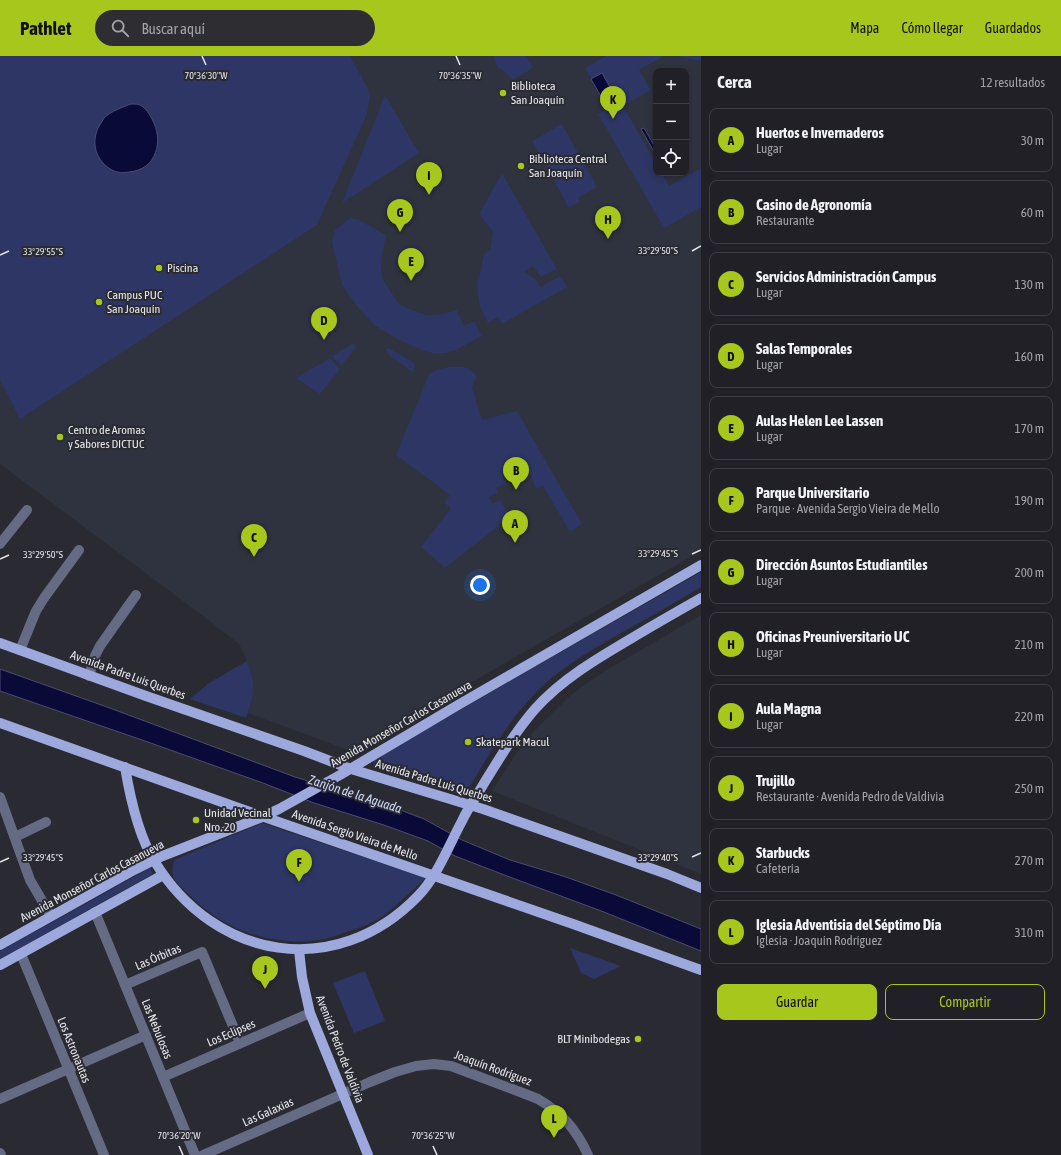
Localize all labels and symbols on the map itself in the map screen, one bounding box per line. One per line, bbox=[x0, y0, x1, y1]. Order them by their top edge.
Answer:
text: 70°36'30"W bbox=[184, 70, 228, 81]
text: 70°36'35"W bbox=[438, 70, 482, 81]
place label: Biblioteca San Joaquín bbox=[511, 79, 564, 107]
pin: K bbox=[600, 86, 626, 119]
marker: Biblioteca San Joaquín bbox=[498, 88, 508, 98]
place label: Biblioteca Central San Joaquín bbox=[529, 152, 608, 180]
marker: Biblioteca Central San Joaquín bbox=[516, 161, 526, 171]
pin: I bbox=[416, 162, 442, 195]
pin: G bbox=[387, 199, 413, 232]
pin: H bbox=[595, 206, 621, 239]
text: 33°29'50"S bbox=[638, 245, 678, 256]
text: 33°29'55"S bbox=[23, 246, 63, 257]
pin: E bbox=[398, 248, 424, 281]
place label: Piscina bbox=[167, 261, 198, 275]
marker: Piscina bbox=[154, 263, 164, 273]
place label: Campus PUC San Joaquín bbox=[107, 288, 163, 316]
marker: Campus PUC San Joaquín bbox=[94, 297, 104, 307]
pin: D bbox=[311, 307, 337, 340]
place label: Centro de Aromas y Sabores DICTUC bbox=[68, 423, 145, 451]
marker: Centro de Aromas y Sabores DICTUC bbox=[55, 432, 65, 442]
pin: B bbox=[503, 457, 529, 490]
pin: A bbox=[502, 510, 528, 543]
pin: C bbox=[241, 524, 267, 557]
text: 33°29'45"S bbox=[638, 548, 678, 559]
text: 33°29'50"S bbox=[23, 549, 63, 560]
your location bbox=[470, 575, 490, 595]
street label: Avenida Padre Luis Querbes bbox=[69, 648, 187, 702]
street label: Avenida Monseñor Carlos Casanueva bbox=[328, 678, 474, 770]
place label: Skatepark Macul bbox=[476, 735, 550, 749]
marker: Skatepark Macul bbox=[463, 737, 473, 747]
street label: Avenida Padre Luis Querbes bbox=[374, 757, 494, 805]
water label: Zanjón de la Aguada bbox=[306, 772, 404, 816]
place label: Unidad Vecinal Nro. 20 bbox=[204, 806, 272, 834]
street label: Avenida Sergio Vieira de Mello bbox=[290, 807, 420, 863]
marker: Unidad Vecinal Nro. 20 bbox=[191, 815, 201, 825]
street label: Avenida Monseñor Carlos Casanueva bbox=[18, 837, 166, 925]
pin: F bbox=[286, 849, 312, 882]
text: 33°29'45"S bbox=[23, 852, 63, 863]
text: 33°29'40"S bbox=[638, 852, 678, 863]
street label: Las Órbitas bbox=[133, 941, 183, 973]
pin: J bbox=[252, 956, 278, 989]
street label: Avenida Pedro de Valdivia bbox=[313, 993, 367, 1105]
street label: Las Nebulosas bbox=[139, 997, 175, 1061]
street label: Los Astronautas bbox=[55, 1015, 93, 1085]
street label: Los Eclipses bbox=[205, 1017, 257, 1049]
place label: BLT Minibodegas bbox=[557, 1032, 630, 1046]
marker: BLT Minibodegas bbox=[633, 1034, 643, 1044]
street label: Joaquín Rodríguez bbox=[452, 1048, 534, 1089]
street label: Las Galaxias bbox=[240, 1095, 296, 1129]
pin: L bbox=[541, 1105, 567, 1138]
text: 70°36'20"W bbox=[157, 1130, 201, 1141]
text: 70°36'25"W bbox=[411, 1130, 455, 1141]

